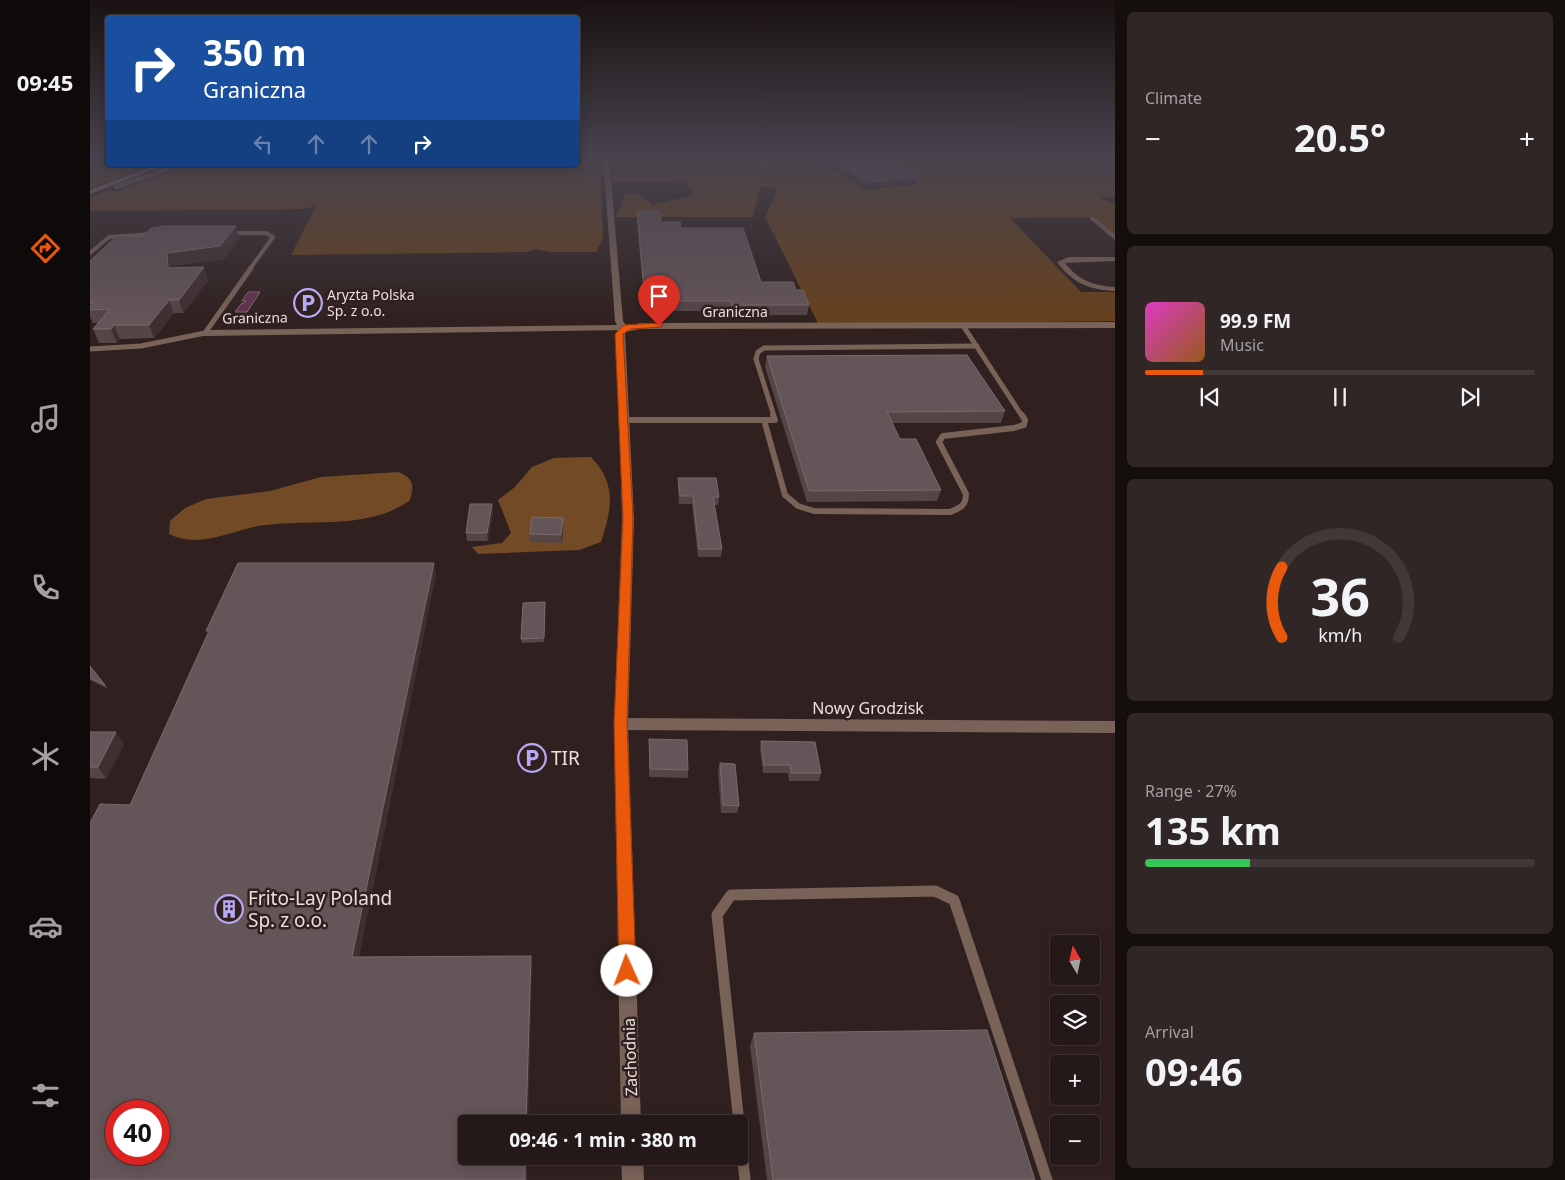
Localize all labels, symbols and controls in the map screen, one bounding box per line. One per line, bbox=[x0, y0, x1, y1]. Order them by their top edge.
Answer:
text: 350 m bbox=[203, 29, 306, 76]
icon: right bbox=[120, 35, 185, 100]
text: 09:45 bbox=[17, 67, 73, 97]
text: Graniczna bbox=[203, 74, 306, 104]
text: Climate bbox=[1145, 87, 1202, 109]
text: 20.5° bbox=[1294, 111, 1386, 163]
text: − bbox=[1145, 119, 1161, 157]
text: + bbox=[1519, 119, 1535, 157]
icon: left bbox=[249, 130, 277, 158]
icon: ahead bbox=[302, 130, 330, 158]
icon: ahead bbox=[355, 130, 383, 158]
icon: right bbox=[408, 130, 436, 158]
icon: directions bbox=[28, 231, 63, 266]
pin bbox=[638, 275, 680, 326]
icon: arrive bbox=[645, 282, 673, 310]
place label: Aryzta Polska Sp. z o.o. bbox=[327, 285, 415, 320]
parking icon: Aryzta Polska Sp. z o.o. bbox=[293, 288, 323, 318]
street label: Graniczna bbox=[702, 302, 768, 321]
street label: Graniczna bbox=[222, 307, 288, 328]
text: 99.9 FM bbox=[1220, 308, 1291, 334]
text: Music bbox=[1220, 334, 1264, 356]
icon: previous bbox=[1196, 383, 1224, 411]
icon: pause bbox=[1326, 383, 1354, 411]
icon: next bbox=[1456, 383, 1484, 411]
icon: music bbox=[28, 401, 63, 436]
text: 36 bbox=[1310, 560, 1370, 631]
icon: phone bbox=[28, 570, 63, 605]
text: km/h bbox=[1318, 623, 1362, 647]
street label: Nowy Grodzisk bbox=[812, 697, 924, 719]
icon: climate bbox=[28, 739, 63, 774]
parking icon: TIR bbox=[517, 743, 547, 773]
place label: TIR bbox=[551, 745, 580, 771]
text: Range · 27% bbox=[1145, 780, 1237, 802]
text: 135 km bbox=[1145, 804, 1281, 856]
place label: Frito-Lay Poland Sp. z o.o. bbox=[248, 885, 392, 933]
building icon: Frito-Lay Poland Sp. z o.o. bbox=[214, 894, 244, 924]
icon: car bbox=[28, 909, 63, 944]
north arrow bbox=[1050, 935, 1100, 985]
map controls bbox=[1050, 935, 1100, 1165]
position arrow bbox=[600, 944, 652, 996]
button: layers bbox=[1050, 995, 1100, 1045]
street label: Zachodnia bbox=[618, 1018, 642, 1096]
text: Arrival bbox=[1145, 1021, 1194, 1043]
text: 09:46 bbox=[1145, 1045, 1243, 1097]
button: + bbox=[1050, 1055, 1100, 1105]
icon: filters bbox=[28, 1078, 63, 1113]
speed limit sign: 40 bbox=[105, 1100, 170, 1165]
button: − bbox=[1050, 1115, 1100, 1165]
text: 09:46 · 1 min · 380 m bbox=[509, 1127, 697, 1153]

